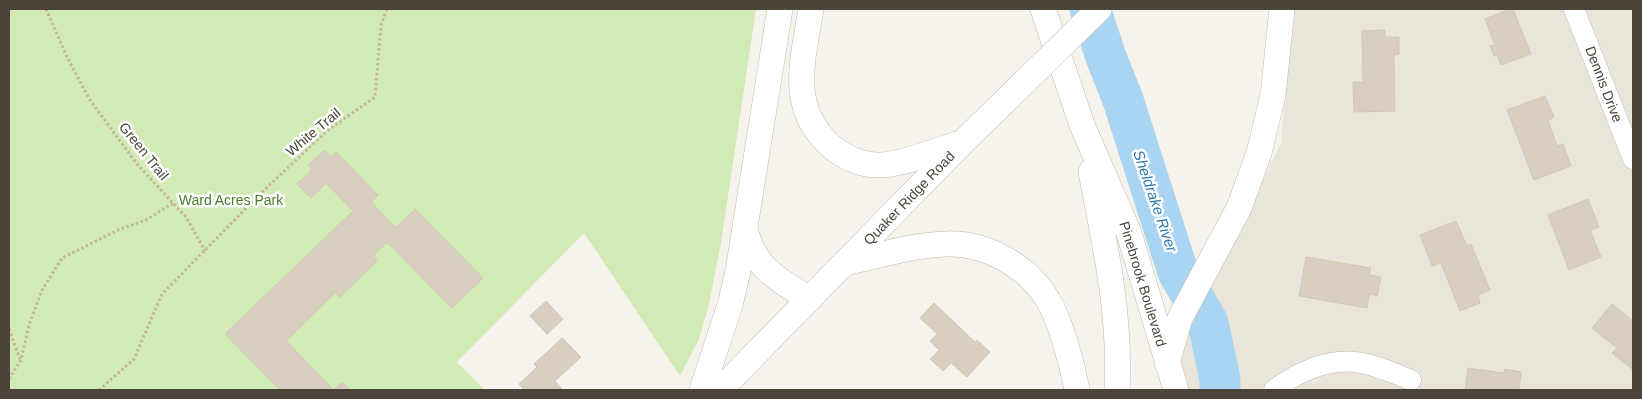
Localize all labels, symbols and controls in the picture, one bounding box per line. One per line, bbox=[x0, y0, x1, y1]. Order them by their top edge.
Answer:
street label: Dennis Drive bbox=[1582, 44, 1626, 124]
street label: White Trail bbox=[283, 105, 343, 159]
street label: Green Trail bbox=[116, 119, 172, 183]
street label: Quaker Ridge Road bbox=[860, 148, 958, 248]
water label: Sheldrake River bbox=[1130, 148, 1181, 255]
park label: Ward Acres Park bbox=[179, 192, 284, 208]
street label: Pinebrook Boulevard bbox=[1116, 220, 1170, 348]

